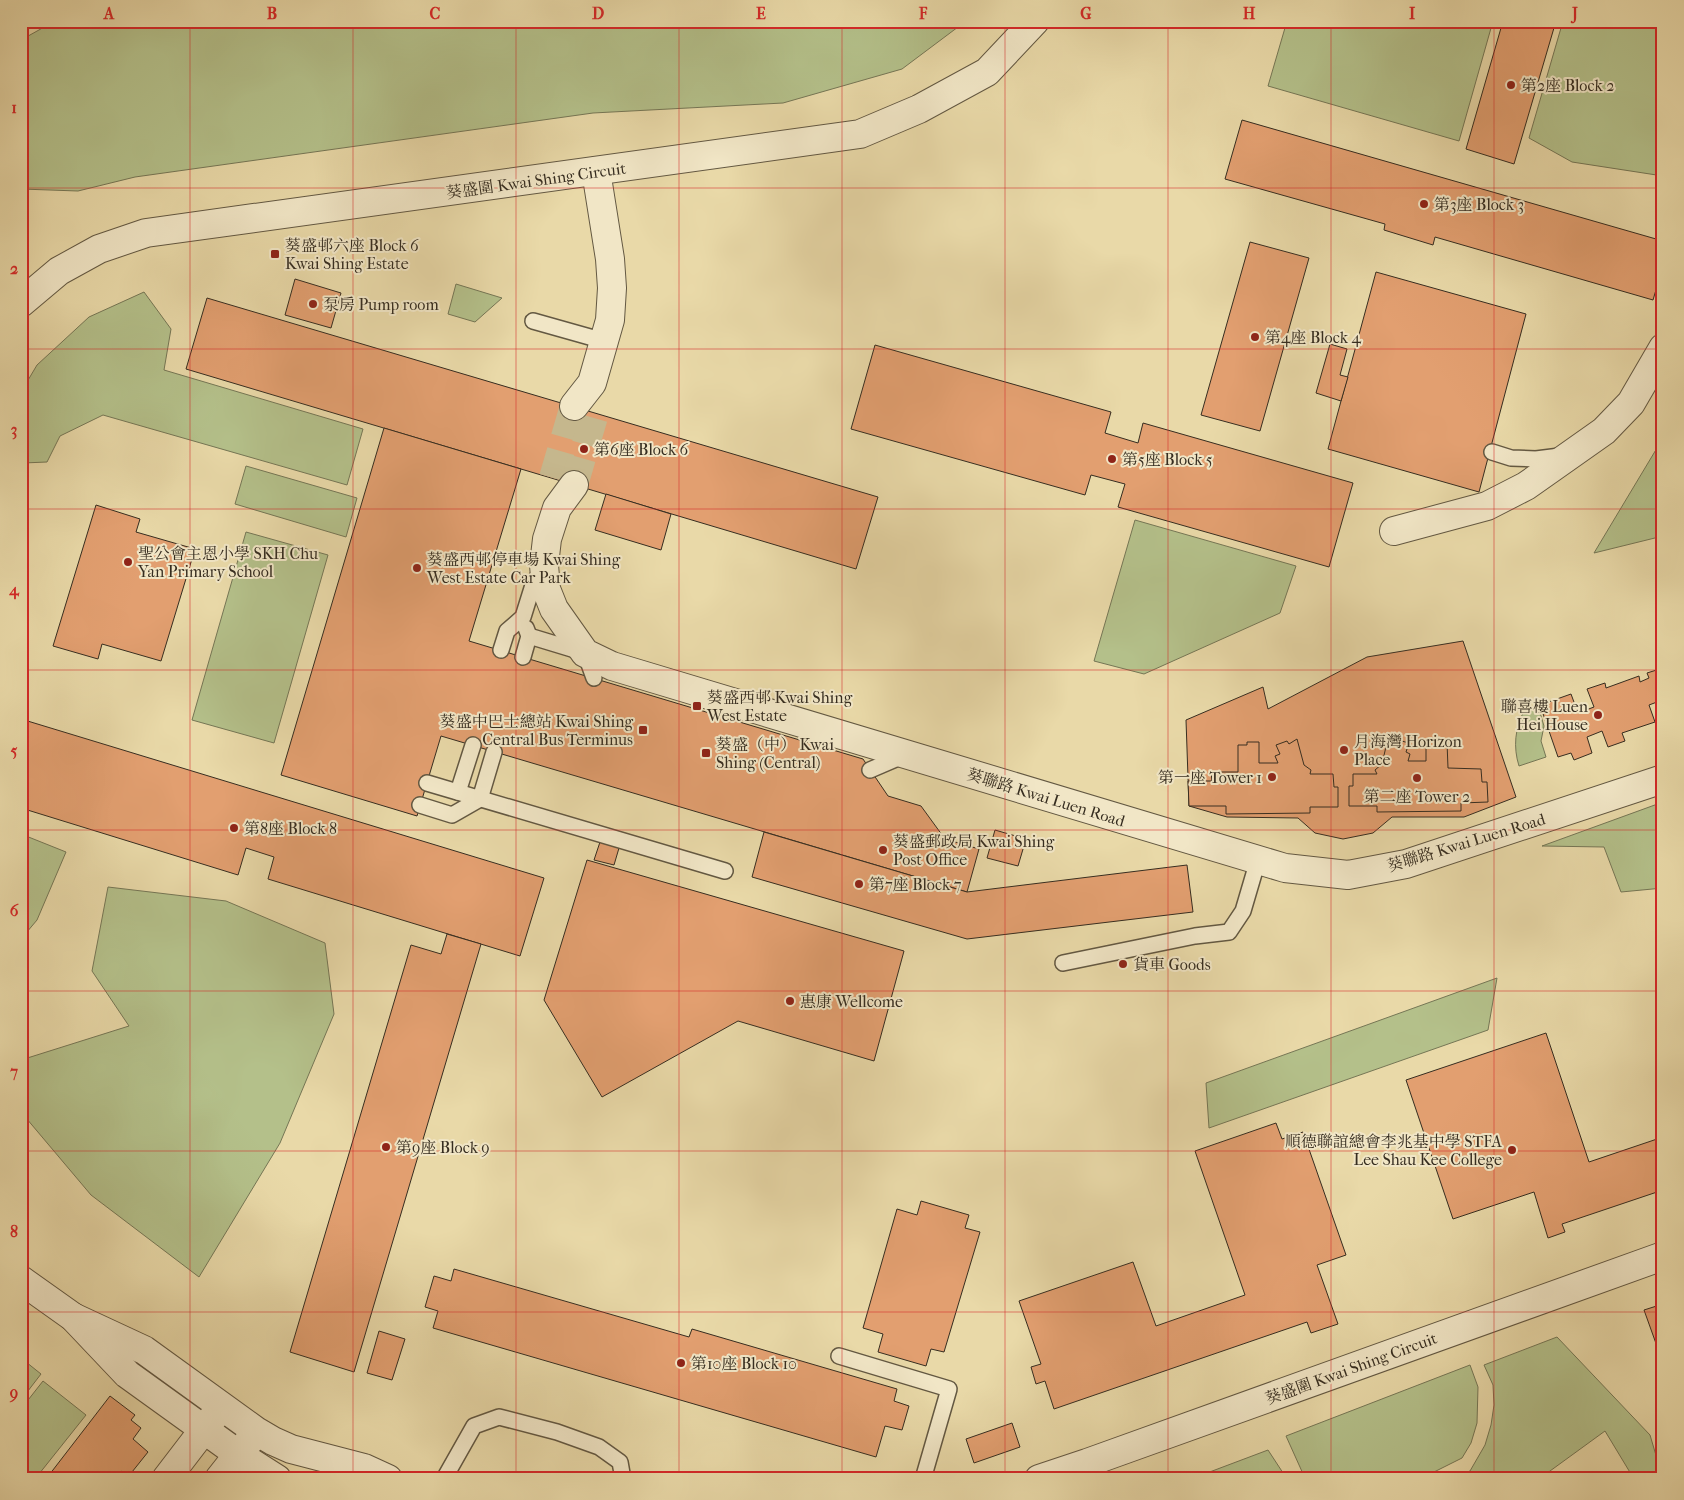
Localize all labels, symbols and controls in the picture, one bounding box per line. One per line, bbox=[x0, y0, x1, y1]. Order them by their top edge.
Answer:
text: A bbox=[103, 4, 115, 23]
text: B bbox=[267, 4, 277, 23]
text: C bbox=[430, 4, 441, 23]
text: D bbox=[592, 4, 604, 23]
text: E bbox=[756, 4, 766, 23]
text: F bbox=[918, 4, 928, 23]
text: G bbox=[1080, 4, 1092, 23]
text: H bbox=[1243, 4, 1256, 23]
text: I bbox=[1409, 4, 1416, 23]
text: J bbox=[1570, 4, 1578, 24]
place label: 第2座 Block 2 bbox=[1521, 76, 1614, 95]
marker: 第2座 Block 2 bbox=[1505, 79, 1517, 91]
text: 1 bbox=[11, 98, 17, 117]
street label: 葵盛圍 Kwai Shing Circuit bbox=[445, 158, 627, 203]
place label: 第3座 Block 3 bbox=[1434, 195, 1524, 214]
marker: 第3座 Block 3 bbox=[1418, 198, 1430, 210]
place label: 葵盛邨六座 Block 6 Kwai Shing Estate bbox=[285, 236, 419, 273]
marker: 葵盛邨六座 Block 6 Kwai Shing Estate bbox=[269, 248, 281, 260]
text: 2 bbox=[10, 259, 18, 278]
place label: 泵房 Pump room bbox=[323, 295, 439, 314]
marker: 泵房 Pump room bbox=[307, 298, 319, 310]
place label: 第4座 Block 4 bbox=[1265, 328, 1361, 347]
marker: 第4座 Block 4 bbox=[1249, 331, 1261, 343]
text: 3 bbox=[11, 420, 17, 440]
place label: 第6座 Block 6 bbox=[594, 440, 689, 459]
marker: 第6座 Block 6 bbox=[578, 443, 590, 455]
place label: 第5座 Block 5 bbox=[1122, 450, 1213, 469]
marker: 第5座 Block 5 bbox=[1106, 453, 1118, 465]
place label: 聖公會主恩小學 SKH Chu Yan Primary School bbox=[137, 544, 318, 581]
place label: 葵盛西邨停車場 Kwai Shing West Estate Car Park bbox=[426, 550, 621, 587]
marker: 聖公會主恩小學 SKH Chu Yan Primary School bbox=[122, 556, 134, 568]
marker: 葵盛西邨停車場 Kwai Shing West Estate Car Park bbox=[411, 562, 423, 574]
text: 4 bbox=[8, 580, 20, 600]
place label: 葵盛西邨 Kwai Shing West Estate bbox=[706, 688, 853, 725]
place label: 聯喜樓 Luen Hei House bbox=[1501, 697, 1589, 734]
marker: 葵盛西邨 Kwai Shing West Estate bbox=[691, 700, 703, 712]
marker: 聯喜樓 Luen Hei House bbox=[1592, 709, 1604, 721]
place label: 葵盛中巴士總站 Kwai Shing Central Bus Terminus bbox=[440, 712, 633, 749]
marker: 葵盛中巴士總站 Kwai Shing Central Bus Terminus bbox=[637, 724, 649, 736]
place label: 月海灣 Horizon Place bbox=[1354, 732, 1463, 769]
place label: 葵盛（中） Kwai Shing (Central) bbox=[716, 735, 834, 772]
text: 5 bbox=[11, 741, 18, 760]
marker: 月海灣 Horizon Place bbox=[1338, 744, 1350, 756]
marker: 葵盛（中） Kwai Shing (Central) bbox=[700, 747, 712, 759]
street label: 葵聯路 Kwai Luen Road bbox=[965, 764, 1127, 831]
place label: 第一座 Tower 1 bbox=[1158, 768, 1262, 787]
marker: 第一座 Tower 1 bbox=[1266, 771, 1278, 783]
marker: 第二座 Tower 2 bbox=[1411, 772, 1423, 784]
place label: 第二座 Tower 2 bbox=[1364, 787, 1470, 806]
street label: 葵聯路 Kwai Luen Road bbox=[1385, 809, 1548, 876]
place label: 第8座 Block 8 bbox=[244, 819, 337, 838]
marker: 第8座 Block 8 bbox=[228, 822, 240, 834]
place label: 葵盛郵政局 Kwai Shing Post Office bbox=[893, 832, 1055, 869]
marker: 葵盛郵政局 Kwai Shing Post Office bbox=[877, 844, 889, 856]
place label: 第7座 Block 7 bbox=[869, 875, 962, 894]
marker: 第7座 Block 7 bbox=[853, 878, 865, 890]
text: 6 bbox=[10, 901, 19, 920]
place label: 貨車 Goods bbox=[1133, 955, 1211, 974]
marker: 貨車 Goods bbox=[1117, 958, 1129, 970]
place label: 惠康 Wellcome bbox=[800, 992, 903, 1011]
marker: 惠康 Wellcome bbox=[784, 995, 796, 1007]
text: 7 bbox=[9, 1062, 18, 1081]
place label: 順德聯誼總會李兆基中學 STFA Lee Shau Kee College bbox=[1285, 1132, 1503, 1169]
place label: 第9座 Block 9 bbox=[396, 1138, 490, 1157]
marker: 第9座 Block 9 bbox=[380, 1141, 392, 1153]
marker: 順德聯誼總會李兆基中學 STFA Lee Shau Kee College bbox=[1506, 1144, 1518, 1156]
text: 8 bbox=[10, 1222, 18, 1241]
street label: 葵盛圍 Kwai Shing Circuit bbox=[1263, 1328, 1440, 1408]
place label: 第10座 Block 10 bbox=[691, 1354, 797, 1373]
marker: 第10座 Block 10 bbox=[675, 1357, 687, 1369]
text: 9 bbox=[9, 1383, 18, 1403]

